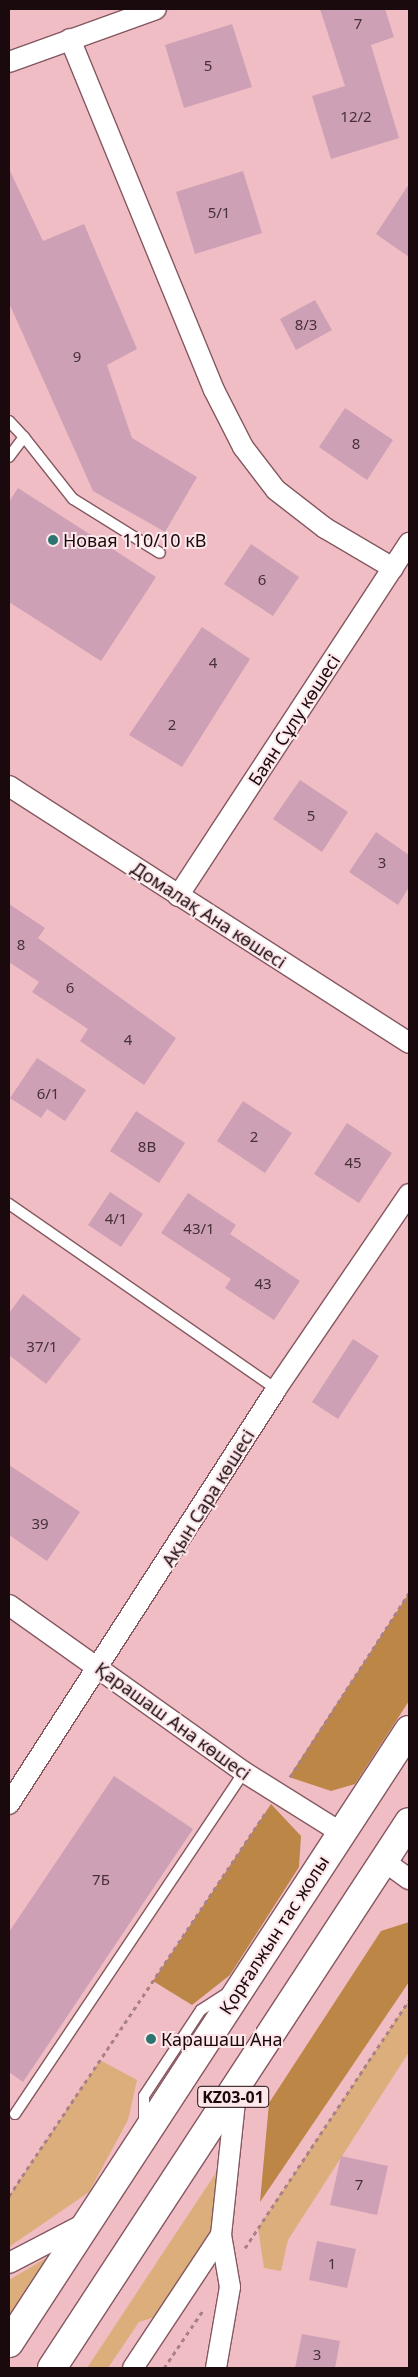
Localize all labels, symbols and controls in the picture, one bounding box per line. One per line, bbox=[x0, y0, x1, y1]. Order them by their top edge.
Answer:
house number: 7 bbox=[354, 15, 362, 33]
house number: 5 bbox=[204, 57, 212, 75]
house number: 12/2 bbox=[340, 108, 372, 126]
house number: 5/1 bbox=[208, 204, 230, 222]
house number: 8/3 bbox=[295, 316, 317, 334]
house number: 9 bbox=[73, 348, 81, 366]
house number: 8 bbox=[352, 435, 360, 453]
place label: Новая 110/10 кВ bbox=[63, 529, 206, 551]
marker: Новая 110/10 кВ bbox=[47, 534, 59, 546]
house number: 6 bbox=[258, 571, 266, 589]
street label: Баян Сұлу көшесі bbox=[244, 650, 344, 790]
house number: 4 bbox=[209, 654, 217, 672]
house number: 2 bbox=[168, 716, 176, 734]
house number: 5 bbox=[307, 807, 315, 825]
house number: 3 bbox=[378, 854, 386, 872]
street label: Домалақ Ана көшесі bbox=[128, 857, 290, 973]
house number: 8 bbox=[17, 936, 25, 954]
house number: 6 bbox=[66, 979, 74, 997]
house number: 4 bbox=[124, 1031, 132, 1049]
house number: 6/1 bbox=[37, 1085, 59, 1103]
house number: 2 bbox=[250, 1128, 258, 1146]
house number: 8В bbox=[138, 1138, 156, 1156]
house number: 45 bbox=[344, 1154, 362, 1172]
house number: 4/1 bbox=[105, 1210, 127, 1228]
house number: 43/1 bbox=[183, 1220, 215, 1238]
house number: 43 bbox=[254, 1275, 272, 1293]
house number: 37/1 bbox=[26, 1338, 58, 1356]
street label: Ақын Сара көшесі bbox=[157, 1425, 259, 1571]
house number: 39 bbox=[31, 1515, 49, 1533]
street label: Қарашаш Ана көшесі bbox=[91, 1657, 255, 1785]
street label: Қорғалжын тас жолы bbox=[215, 1852, 333, 2018]
house number: 7Б bbox=[92, 1871, 110, 1889]
place label: Карашаш Ана bbox=[161, 2028, 282, 2050]
marker: Карашаш Ана bbox=[145, 2033, 157, 2045]
road number: KZ03-01 bbox=[197, 2084, 269, 2110]
house number: 7 bbox=[355, 2176, 363, 2194]
house number: 1 bbox=[328, 2255, 336, 2273]
house number: 3 bbox=[313, 2346, 321, 2364]

